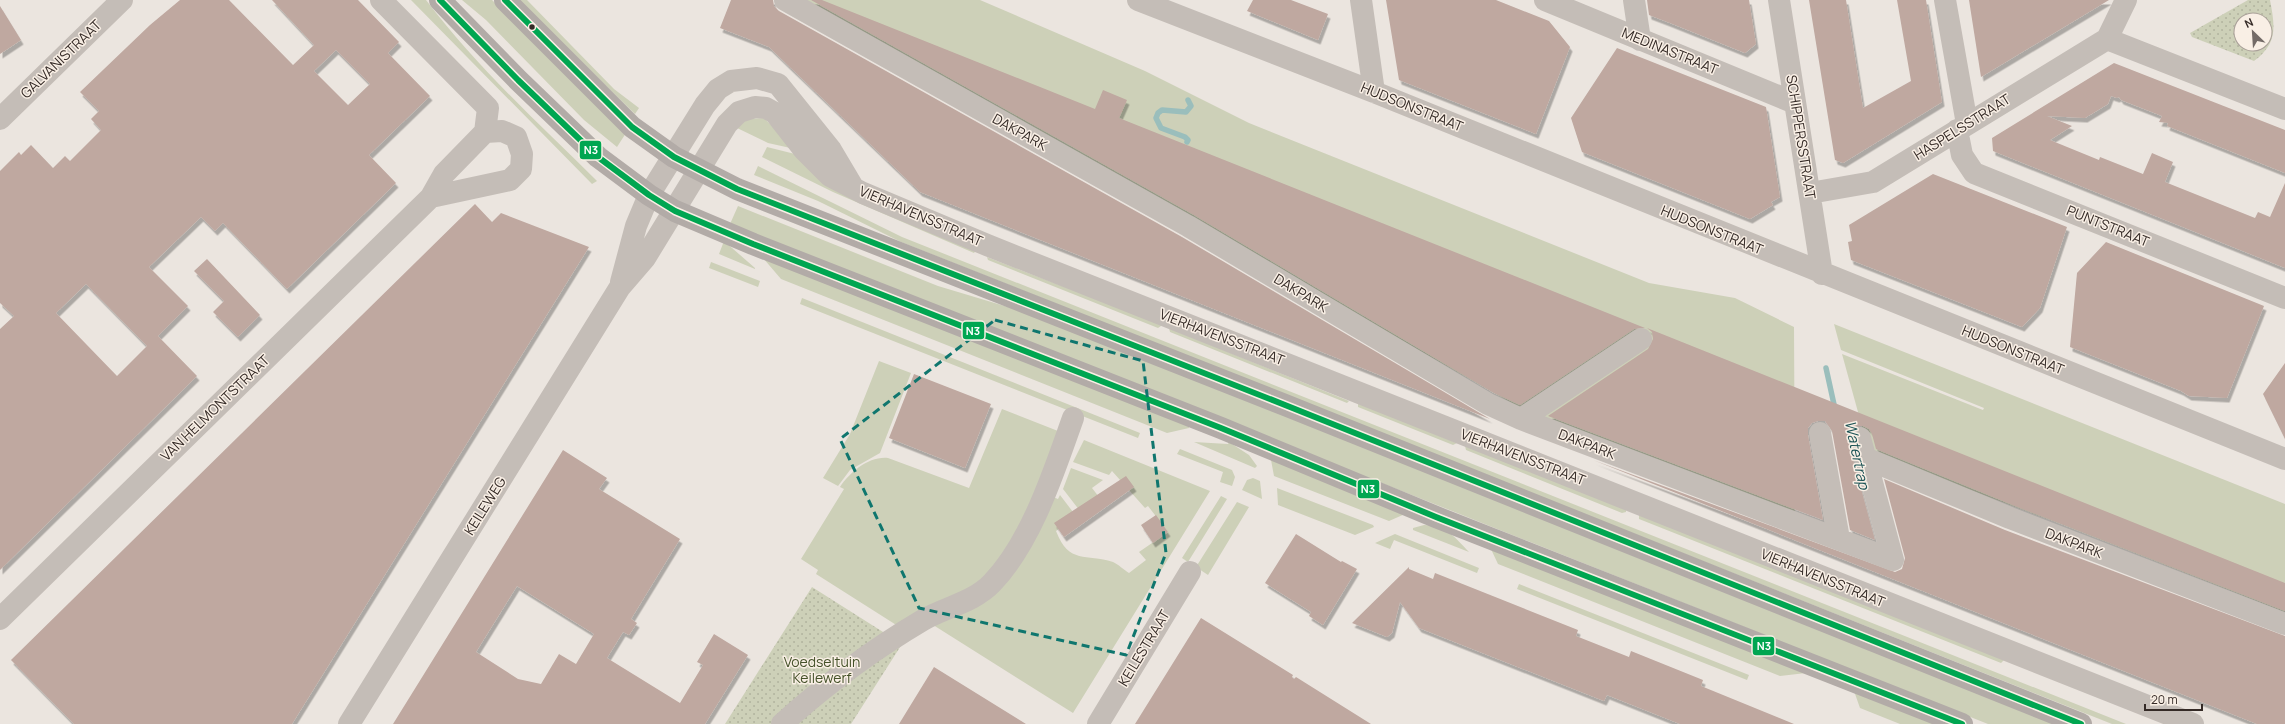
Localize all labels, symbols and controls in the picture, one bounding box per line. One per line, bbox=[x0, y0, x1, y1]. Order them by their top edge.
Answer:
north arrow bbox=[2233, 12, 2273, 52]
text: N bbox=[2242, 14, 2255, 31]
street label: GALVANISTRAAT bbox=[16, 15, 106, 102]
unlabelled marker bbox=[527, 22, 537, 32]
street label: MEDINASTRAAT bbox=[1619, 23, 1722, 79]
street label: SCHIPPERSSTRAAT bbox=[1782, 73, 1821, 201]
street label: HUDSONSTRAAT bbox=[1358, 77, 1467, 136]
street label: HASPELSSTRAAT bbox=[1910, 89, 2014, 164]
street label: DAKPARK bbox=[989, 109, 1052, 155]
line badge: N3 bbox=[579, 140, 602, 160]
text: N3 bbox=[584, 142, 598, 157]
street label: VIERHAVENSSTRAAT bbox=[857, 181, 986, 250]
street label: HUDSONSTRAAT bbox=[1658, 200, 1767, 259]
street label: PUNTSTRAAT bbox=[2064, 200, 2153, 251]
street label: DAKPARK bbox=[1271, 269, 1332, 317]
street label: VIERHAVENSSTRAAT bbox=[1157, 304, 1288, 369]
street label: HUDSONSTRAAT bbox=[1959, 320, 2068, 379]
line badge: N3 bbox=[962, 321, 985, 340]
text: N3 bbox=[966, 323, 980, 338]
street label: VAN HELMONTSTRAAT bbox=[156, 350, 274, 465]
water label: Watertrap bbox=[1840, 419, 1875, 492]
street label: VIERHAVENSSTRAAT bbox=[1458, 424, 1589, 489]
street label: DAKPARK bbox=[1556, 424, 1619, 463]
street label: KEILEWEG bbox=[459, 473, 510, 538]
line badge: N3 bbox=[1357, 479, 1380, 499]
text: N3 bbox=[1361, 481, 1375, 496]
street label: DAKPARK bbox=[2043, 523, 2106, 562]
street label: VIERHAVENSSTRAAT bbox=[1758, 544, 1889, 611]
street label: KEILESTRAAT bbox=[1113, 605, 1174, 689]
line badge: N3 bbox=[1752, 636, 1775, 656]
text: N3 bbox=[1757, 638, 1771, 653]
park label: Voedseltuin Keilewerf bbox=[784, 652, 860, 687]
scale bar bbox=[2145, 686, 2202, 712]
text: 20 m bbox=[2151, 691, 2178, 708]

